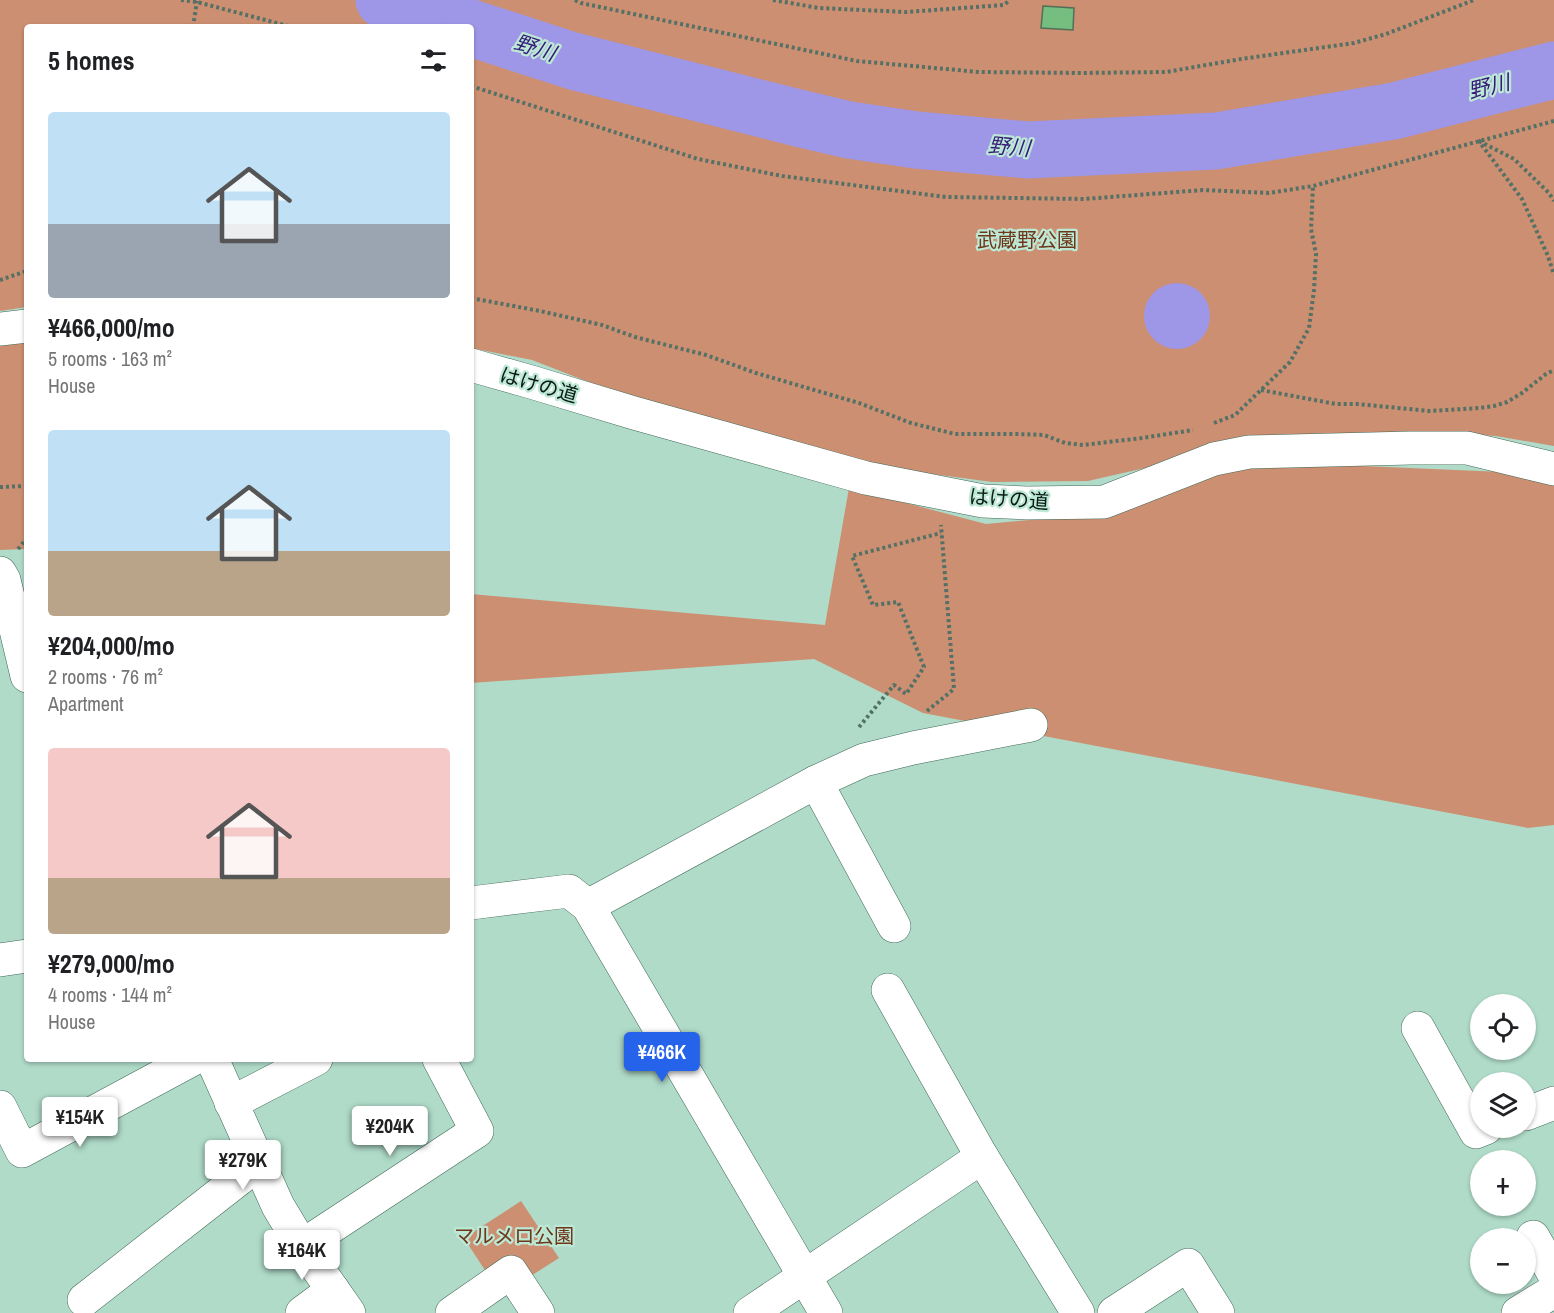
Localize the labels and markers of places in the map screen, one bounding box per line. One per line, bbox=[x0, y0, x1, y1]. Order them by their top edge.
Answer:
pin: ¥466K bbox=[620, 1032, 704, 1083]
pin: ¥154K bbox=[38, 1097, 122, 1148]
pin: ¥204K bbox=[348, 1106, 432, 1157]
pin: ¥279K bbox=[201, 1140, 285, 1191]
pin: ¥164K bbox=[260, 1230, 344, 1281]

